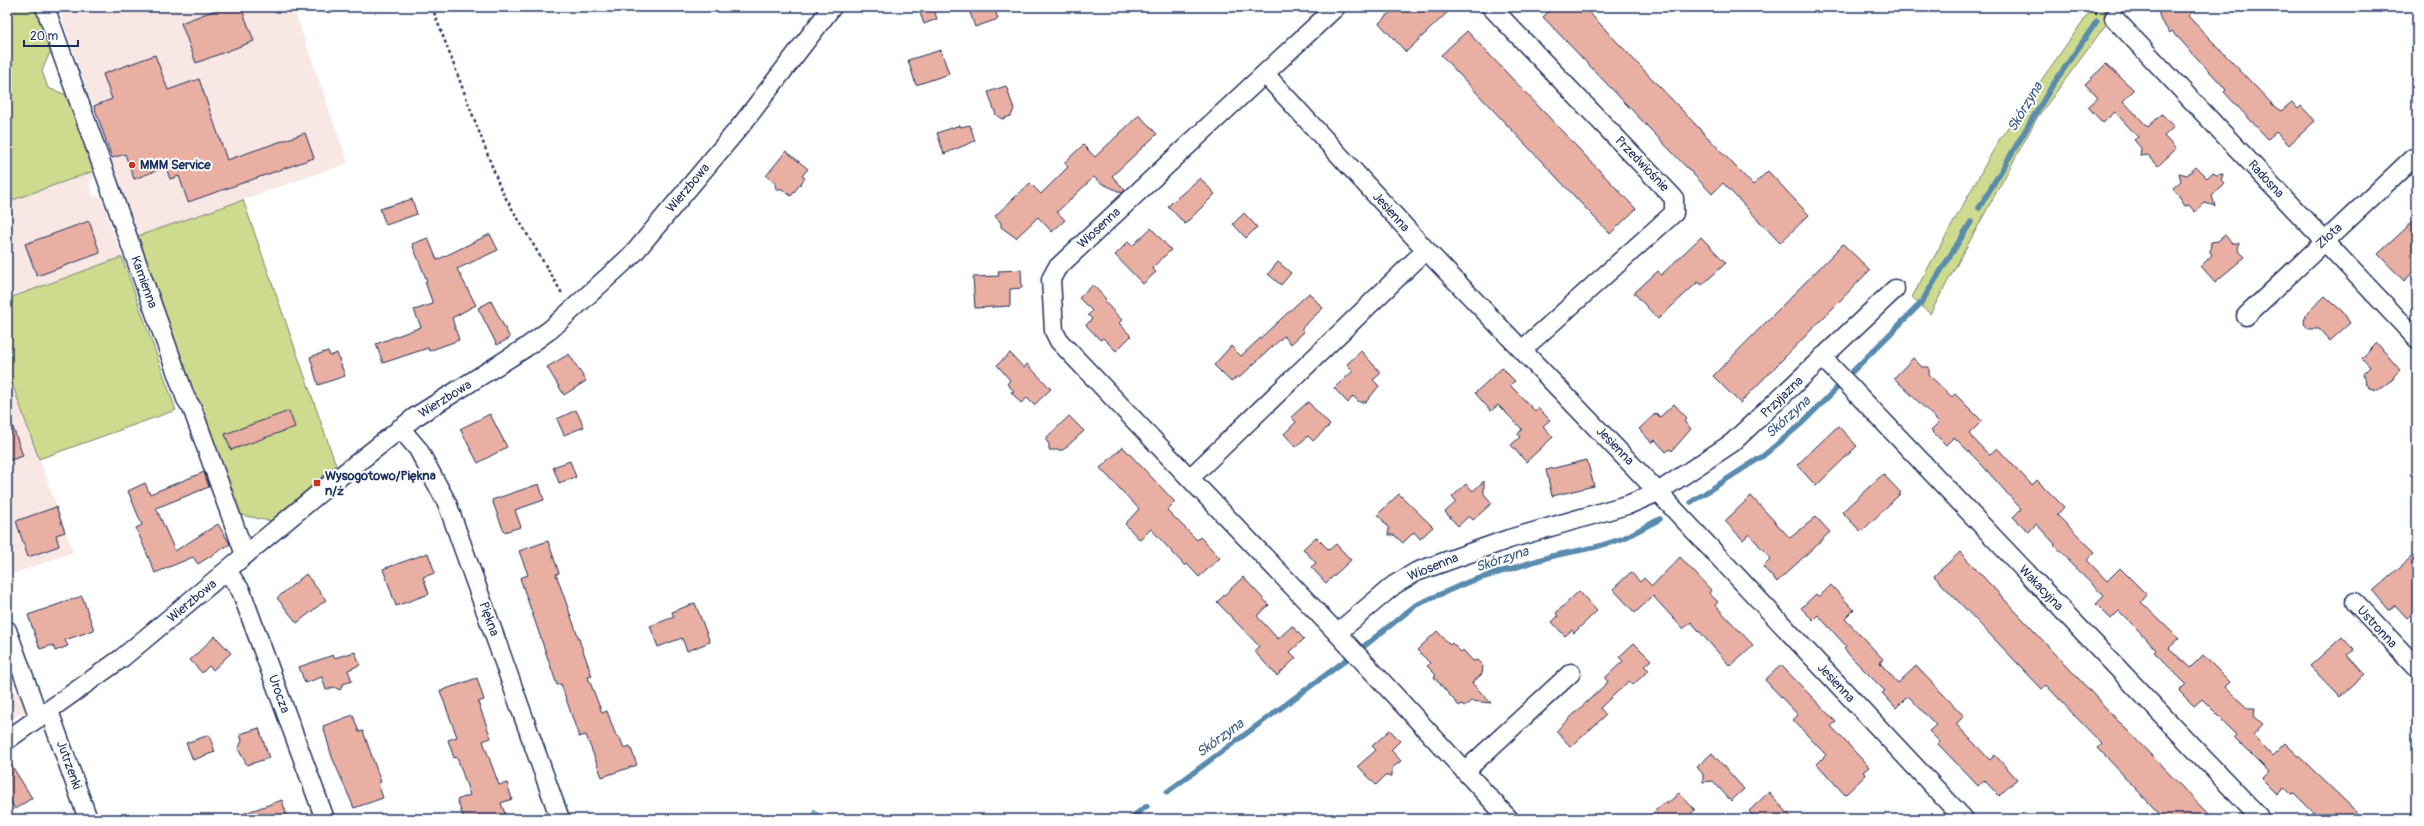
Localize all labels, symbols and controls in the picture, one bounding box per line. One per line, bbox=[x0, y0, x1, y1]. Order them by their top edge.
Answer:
scale bar bbox=[24, 22, 78, 48]
text: 20 m bbox=[30, 29, 59, 44]
water label: Skórzyna bbox=[2004, 78, 2047, 135]
street label: Przedwiośnie bbox=[1612, 133, 1673, 196]
place label: MMM Service bbox=[140, 157, 211, 173]
street label: Radosna bbox=[2245, 157, 2287, 201]
marker: MMM Service bbox=[127, 160, 137, 170]
street label: Wierzbowa bbox=[663, 160, 713, 216]
street label: Jesienna bbox=[1369, 189, 1413, 235]
street label: Wiosenna bbox=[1074, 204, 1124, 252]
street label: Złota bbox=[2312, 220, 2346, 252]
street label: Kamienna bbox=[127, 254, 161, 310]
street label: Przyjazna bbox=[1757, 373, 1807, 421]
street label: Wierzbowa bbox=[416, 377, 474, 421]
water label: Skórzyna bbox=[1762, 392, 1815, 442]
street label: Jesienna bbox=[1593, 423, 1637, 469]
place label: Wysogotowo/Piękna n/ż bbox=[325, 468, 436, 499]
marker: Wysogotowo/Piękna n/ż bbox=[312, 478, 322, 488]
water label: Skórzyna bbox=[1474, 542, 1532, 575]
street label: Wiosenna bbox=[1405, 550, 1461, 584]
street label: Wakacyjna bbox=[2015, 562, 2067, 614]
street label: Wierzbowa bbox=[164, 576, 220, 626]
street label: Piękna bbox=[475, 600, 503, 638]
street label: Ustronna bbox=[2354, 603, 2400, 651]
street label: Jesienna bbox=[1814, 660, 1858, 706]
street label: Urocza bbox=[265, 673, 293, 715]
water label: Skórzyna bbox=[1193, 714, 1248, 761]
street label: Jutrzenki bbox=[53, 738, 85, 792]

